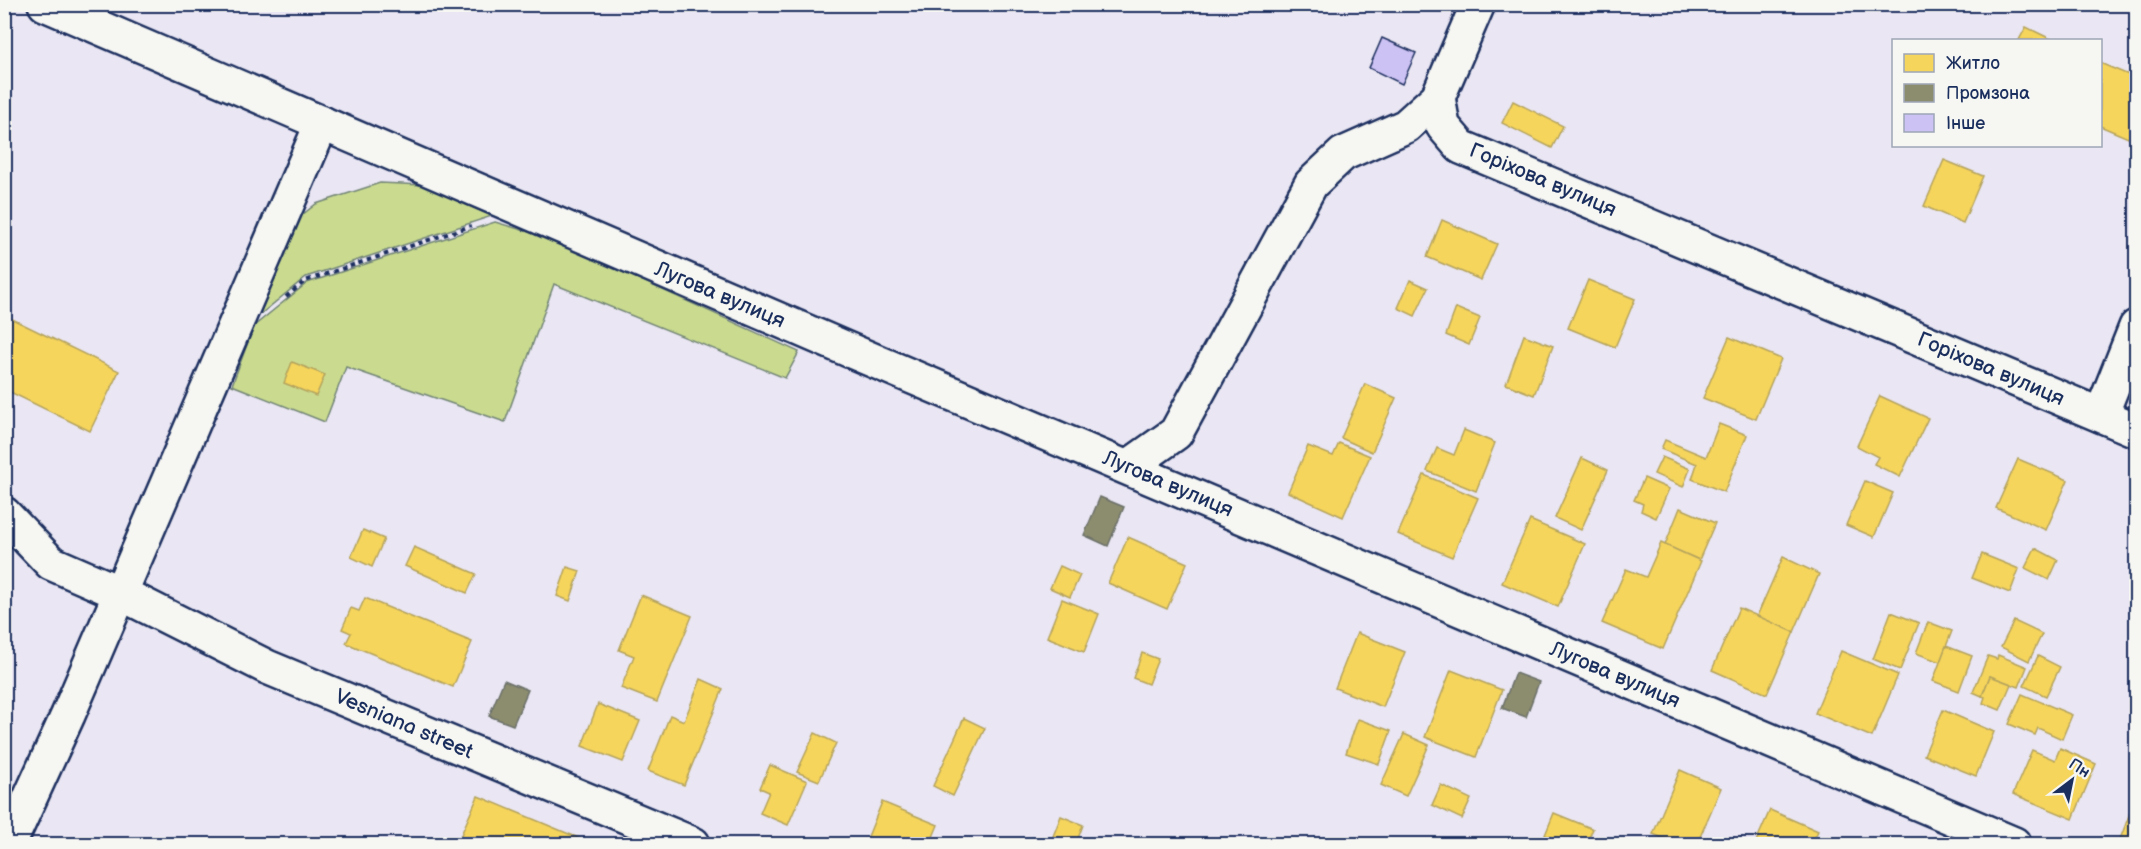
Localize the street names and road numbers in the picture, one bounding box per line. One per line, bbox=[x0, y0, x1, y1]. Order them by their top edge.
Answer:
street label: Горіхова вулиця bbox=[1466, 138, 1620, 222]
street label: Лугова вулиця bbox=[650, 256, 789, 334]
street label: Горіхова вулиця bbox=[1914, 327, 2068, 411]
street label: Лугова вулиця bbox=[1098, 445, 1237, 523]
street label: Лугова вулиця bbox=[1545, 636, 1684, 714]
street label: Vesniana street bbox=[331, 684, 477, 765]

